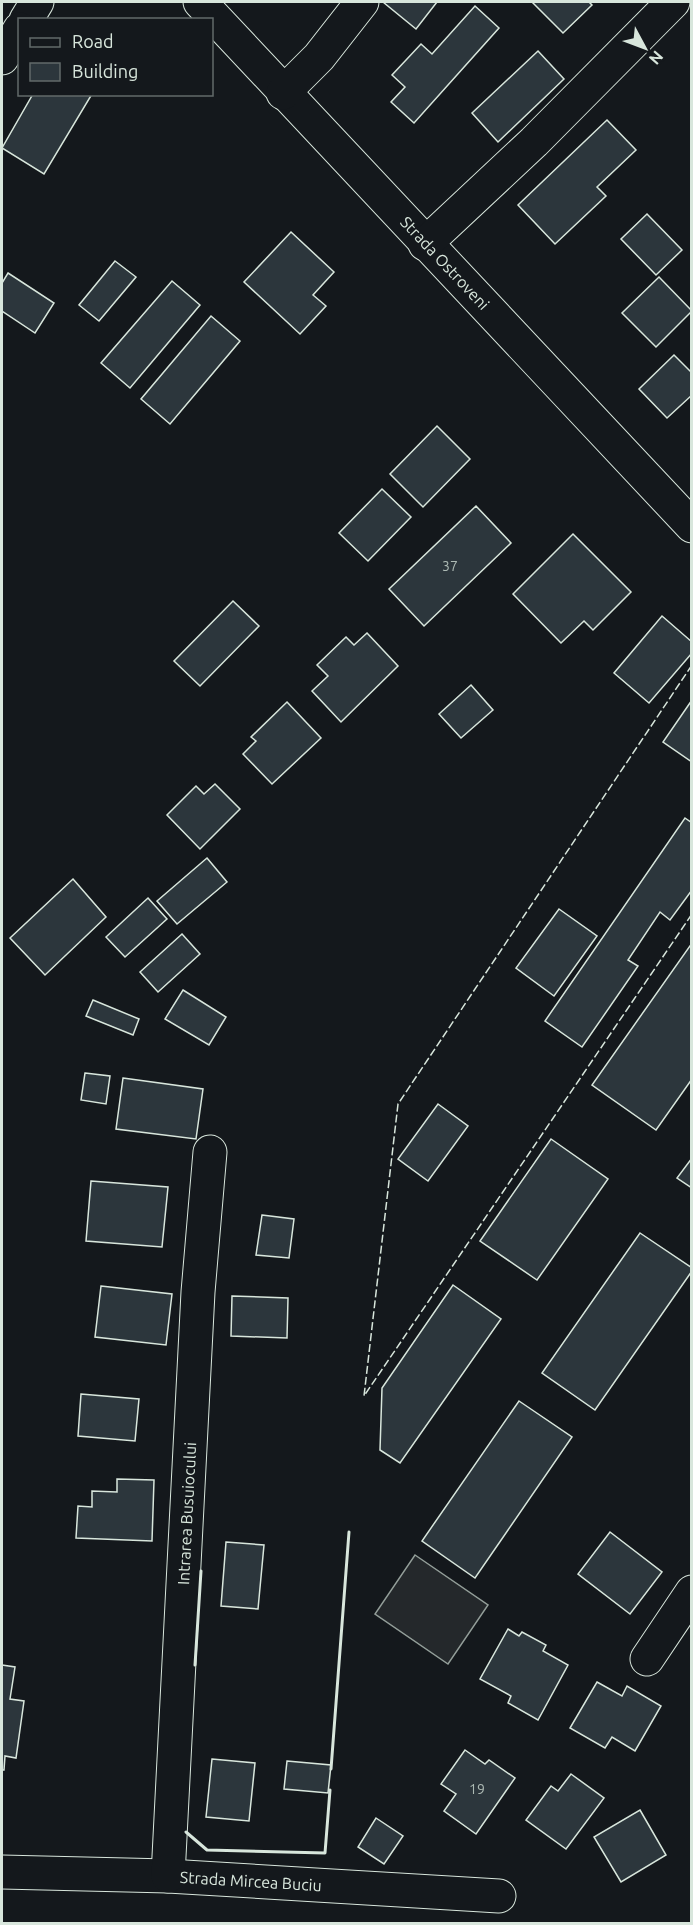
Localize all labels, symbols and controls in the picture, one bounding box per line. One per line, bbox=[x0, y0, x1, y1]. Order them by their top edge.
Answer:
legend bbox=[18, 18, 213, 96]
north arrow bbox=[615, 18, 675, 78]
text: Road bbox=[72, 31, 114, 51]
text: N bbox=[646, 47, 667, 68]
text: Building bbox=[72, 61, 138, 81]
street label: Strada Ostroveni bbox=[397, 213, 493, 313]
house number: 37 bbox=[442, 558, 458, 574]
street label: Intrarea Busuiocului bbox=[174, 1442, 199, 1585]
house number: 19 bbox=[469, 1781, 485, 1797]
street label: Strada Mircea Buciu bbox=[179, 1868, 322, 1894]

